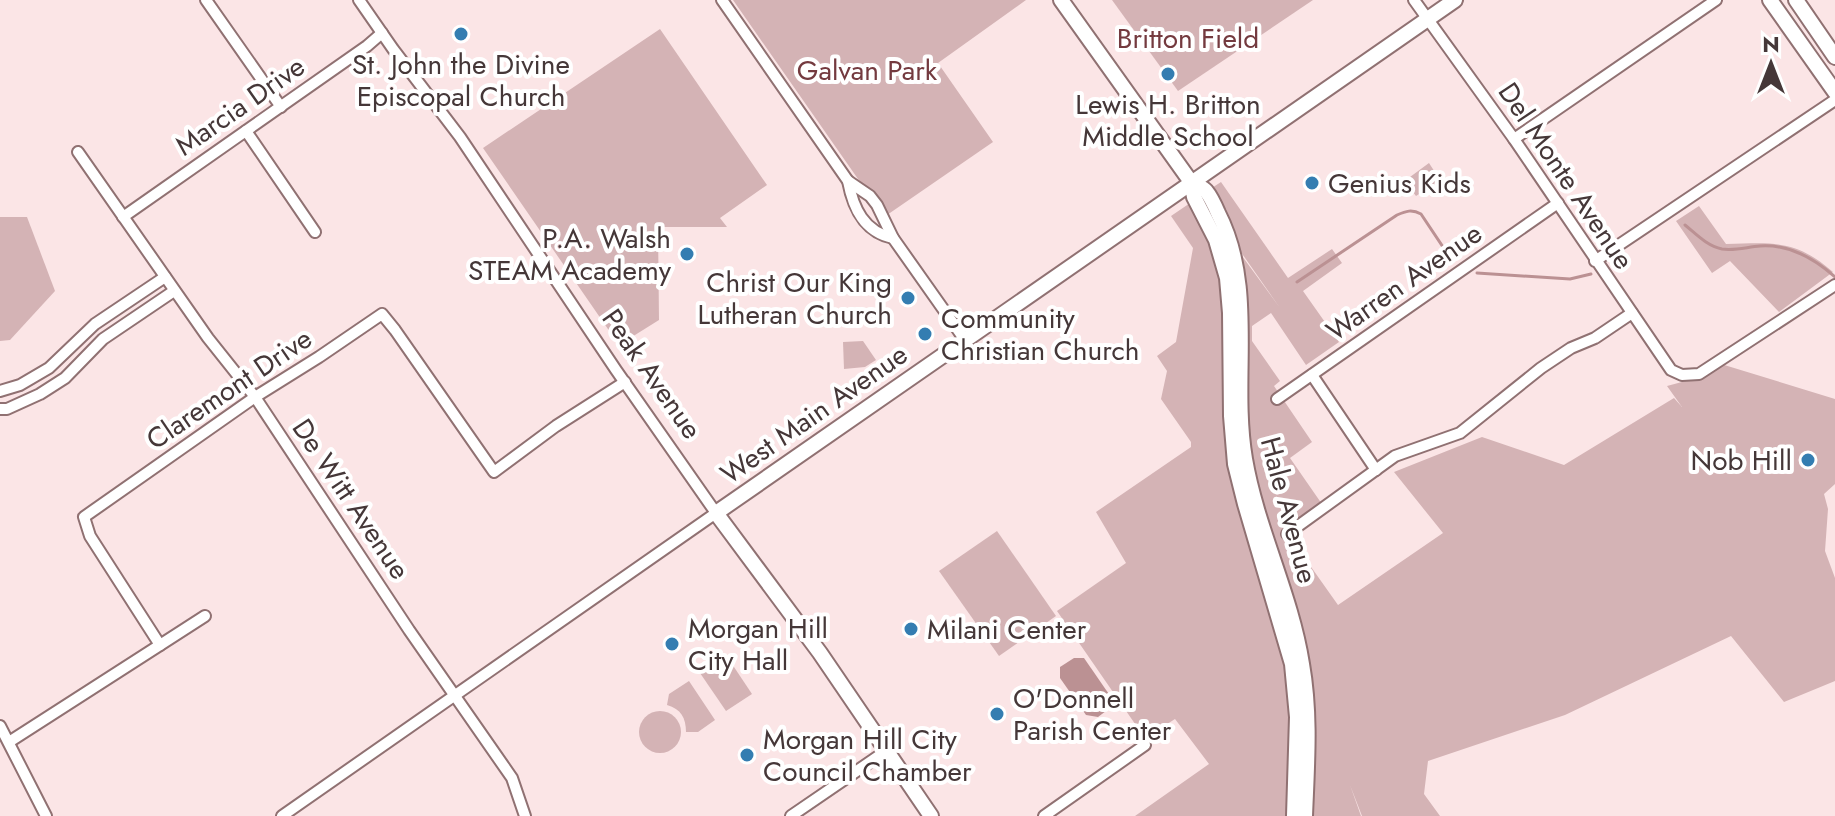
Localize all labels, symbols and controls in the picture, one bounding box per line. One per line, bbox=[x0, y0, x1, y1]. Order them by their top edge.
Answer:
park label: Britton Field bbox=[1117, 18, 1259, 59]
north arrow bbox=[1731, 24, 1811, 104]
marker: St. John the Divine Episcopal Church bbox=[452, 25, 470, 43]
text: N bbox=[1762, 28, 1780, 60]
place label: St. John the Divine Episcopal Church bbox=[352, 44, 570, 117]
street label: Marcia Drive bbox=[167, 46, 313, 166]
park label: Galvan Park bbox=[797, 50, 938, 91]
marker: Lewis H. Britton Middle School bbox=[1159, 65, 1177, 83]
street label: Del Monte Avenue bbox=[1488, 74, 1644, 278]
place label: Lewis H. Britton Middle School bbox=[1075, 84, 1261, 157]
place label: Genius Kids bbox=[1328, 163, 1471, 204]
marker: Genius Kids bbox=[1303, 174, 1321, 192]
street label: Warren Avenue bbox=[1318, 213, 1490, 351]
place label: P.A. Walsh STEAM Academy bbox=[468, 218, 672, 291]
marker: P.A. Walsh STEAM Academy bbox=[678, 245, 696, 263]
place label: Christ Our King Lutheran Church bbox=[697, 262, 892, 335]
marker: Christ Our King Lutheran Church bbox=[899, 289, 917, 307]
place label: Community Christian Church bbox=[941, 298, 1139, 371]
street label: Peak Avenue bbox=[592, 301, 712, 447]
street label: Claremont Drive bbox=[138, 318, 320, 460]
marker: Community Christian Church bbox=[916, 325, 934, 343]
street label: West Main Avenue bbox=[712, 334, 916, 494]
street label: De Witt Avenue bbox=[282, 410, 420, 588]
street label: Hale Avenue bbox=[1250, 432, 1328, 588]
place label: Nob Hill bbox=[1690, 440, 1792, 481]
marker: Nob Hill bbox=[1799, 451, 1817, 469]
place label: Morgan Hill City Hall bbox=[688, 608, 828, 681]
place label: Milani Center bbox=[927, 609, 1087, 650]
marker: Milani Center bbox=[902, 620, 920, 638]
marker: Morgan Hill City Hall bbox=[663, 635, 681, 653]
place label: O'Donnell Parish Center bbox=[1013, 678, 1172, 751]
marker: O'Donnell Parish Center bbox=[988, 705, 1006, 723]
place label: Morgan Hill City Council Chamber bbox=[763, 719, 972, 792]
marker: Morgan Hill City Council Chamber bbox=[738, 746, 756, 764]

